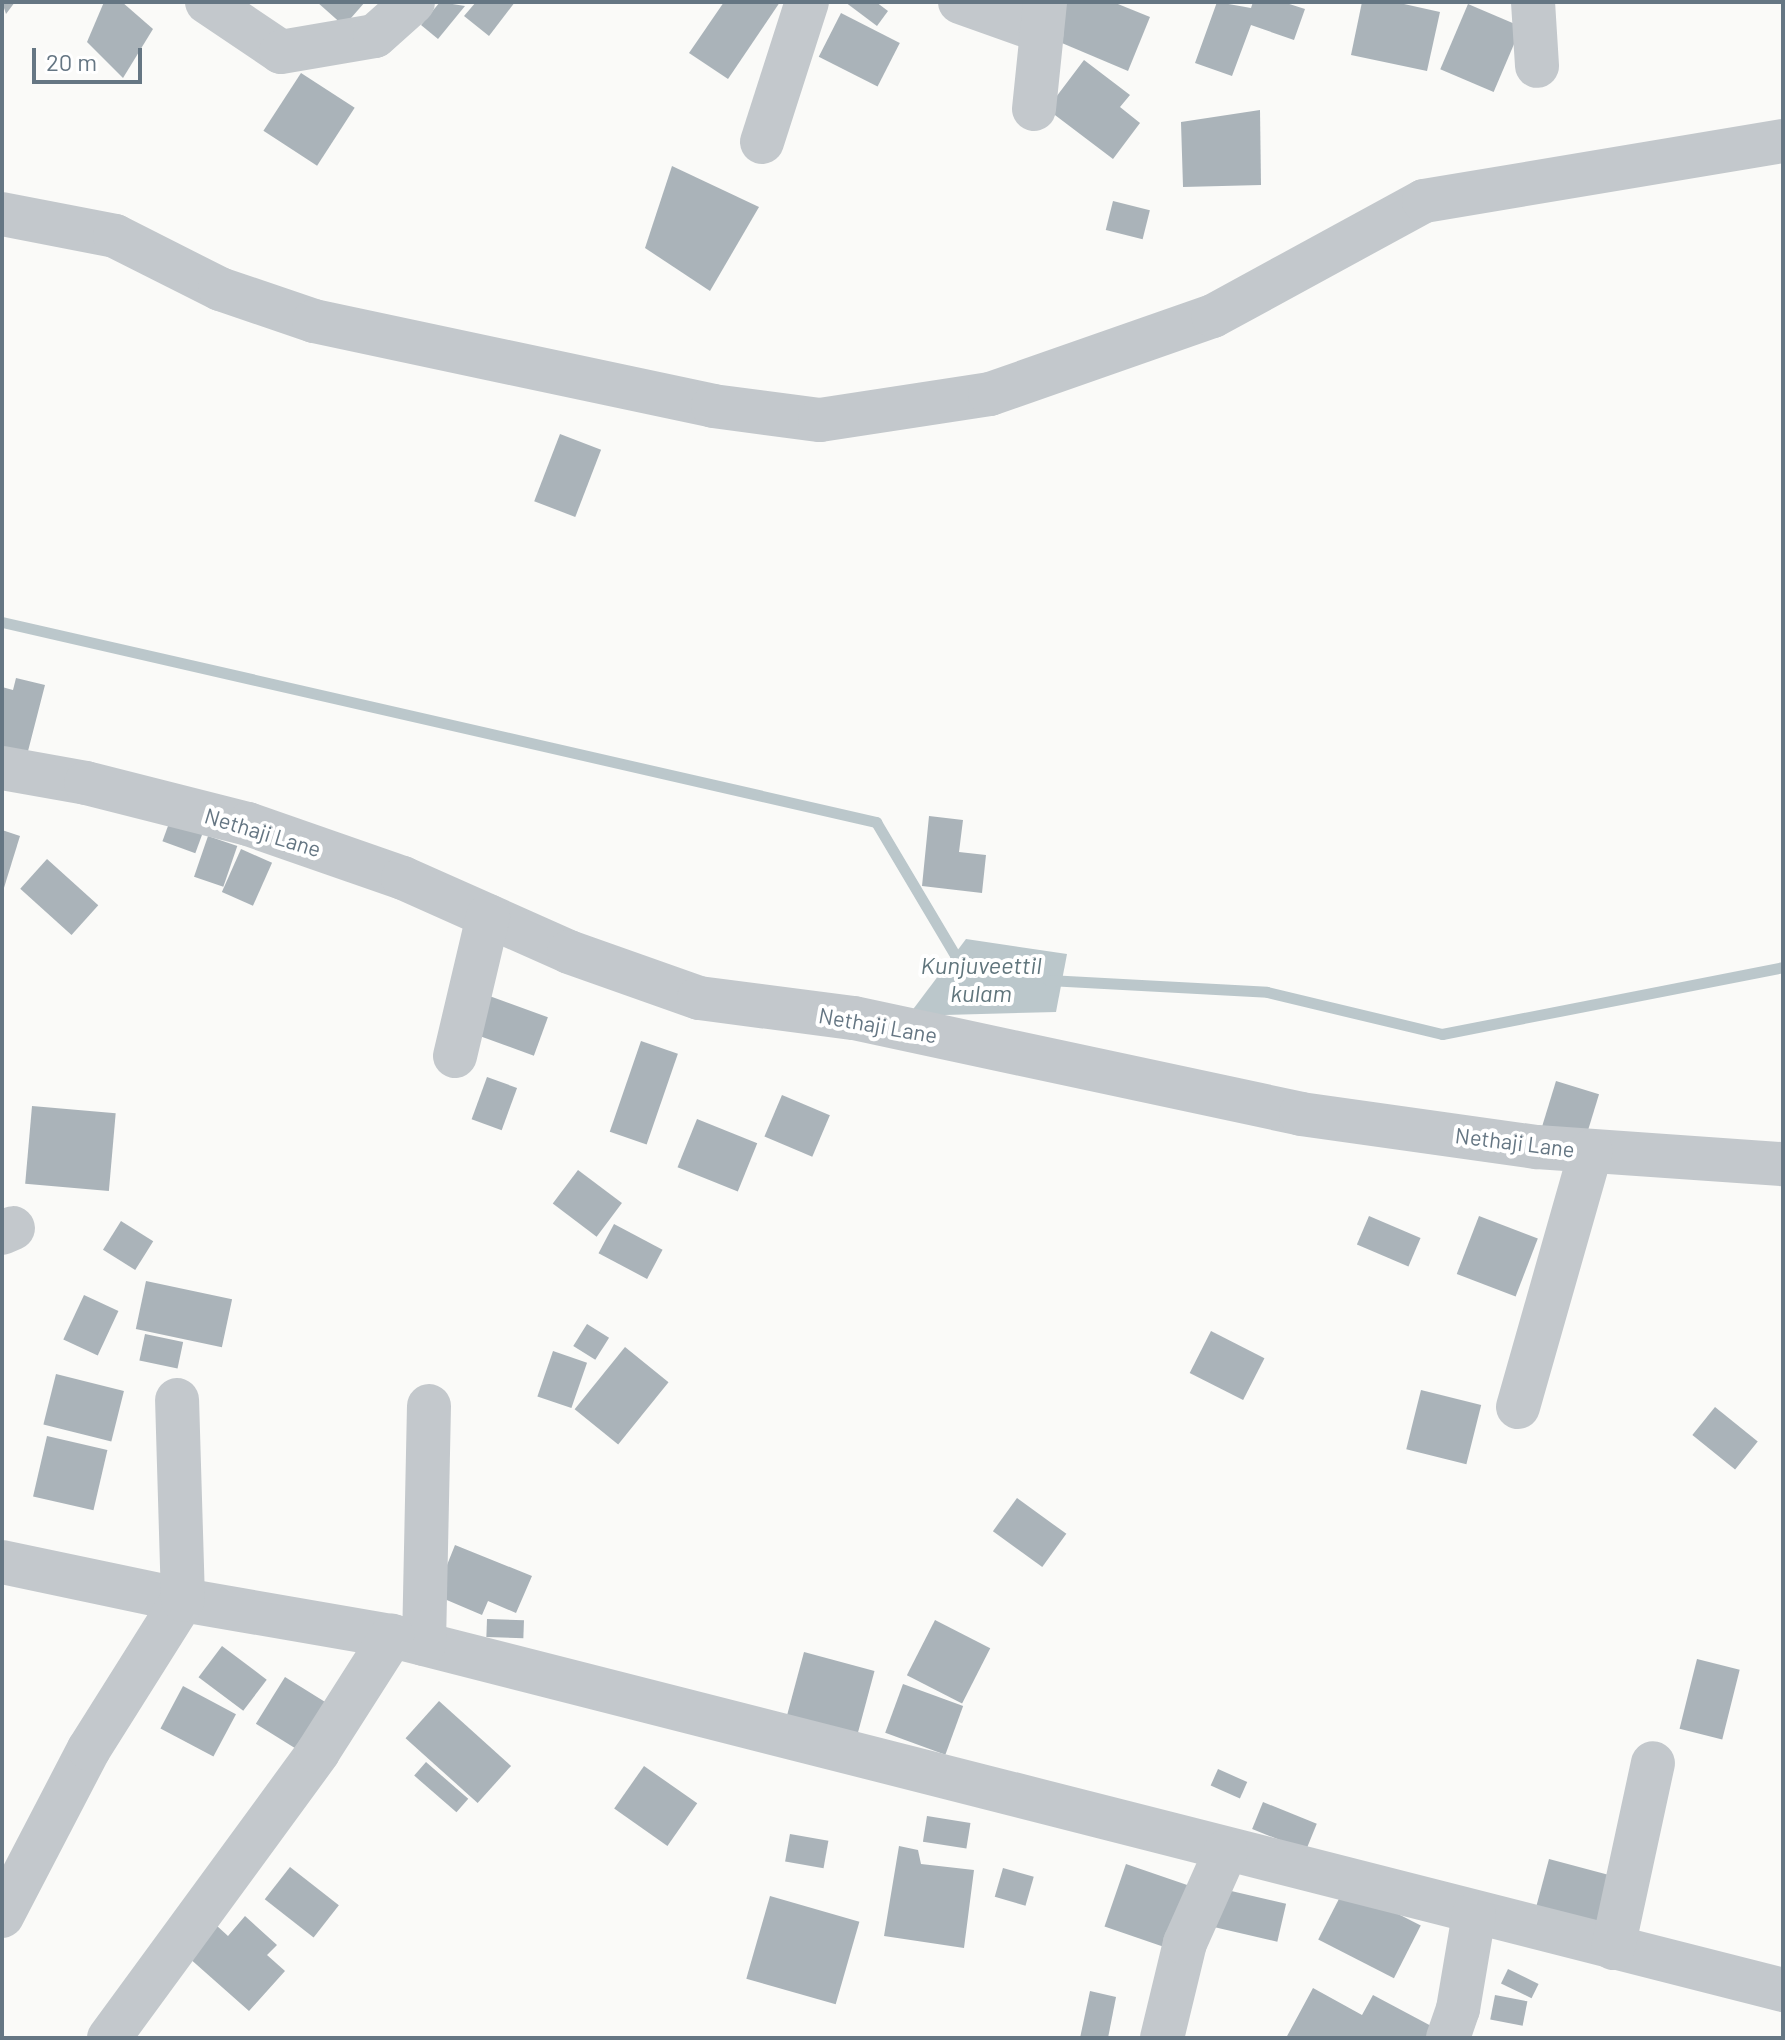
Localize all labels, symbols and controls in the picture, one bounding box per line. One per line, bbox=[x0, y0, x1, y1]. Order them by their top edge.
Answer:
scale bar bbox=[36, 32, 146, 82]
text: 20 m bbox=[46, 47, 97, 76]
street label: Nethaji Lane bbox=[202, 802, 324, 862]
water label: Kunjuveettil kulam bbox=[921, 951, 1041, 1007]
street label: Nethaji Lane bbox=[817, 1002, 939, 1048]
street label: Nethaji Lane bbox=[1454, 1122, 1576, 1162]

